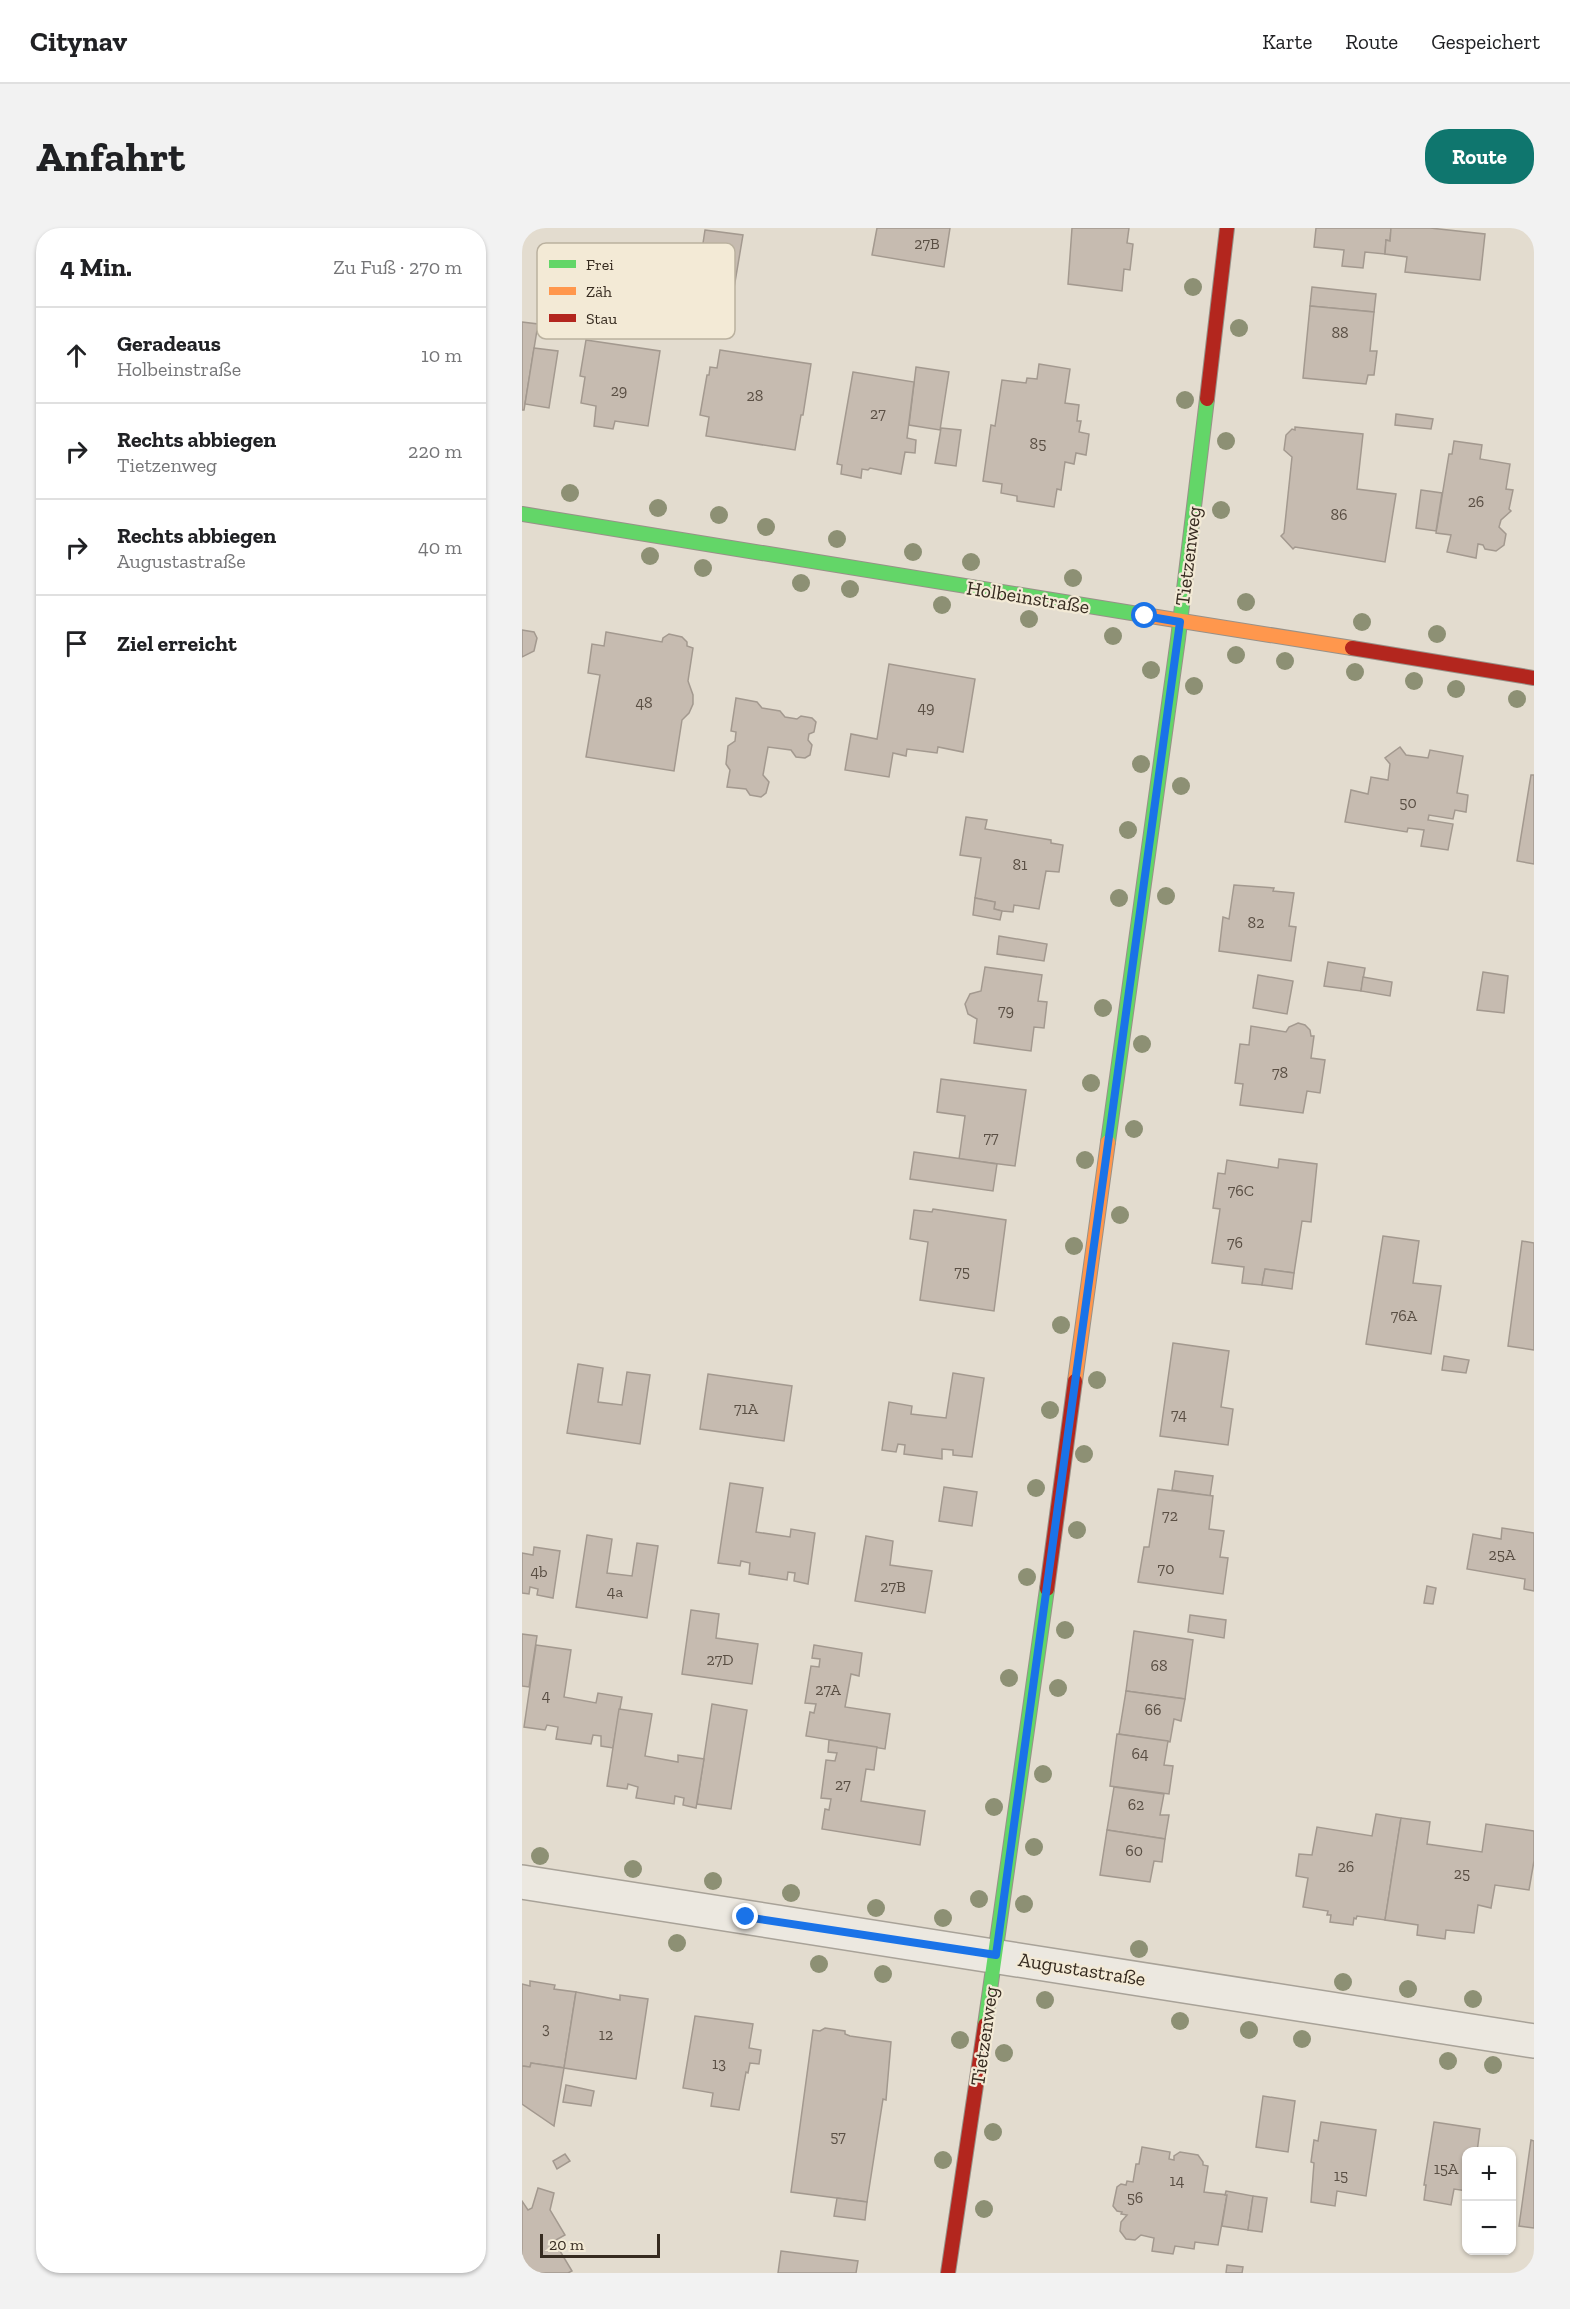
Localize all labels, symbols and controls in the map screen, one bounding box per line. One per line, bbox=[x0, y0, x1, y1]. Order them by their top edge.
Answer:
text: Citynav bbox=[30, 25, 127, 58]
text: Karte bbox=[1262, 29, 1312, 54]
text: Route bbox=[1345, 29, 1398, 54]
text: Gespeichert bbox=[1431, 29, 1540, 54]
button: Route bbox=[1425, 129, 1534, 184]
text: Anfahrt bbox=[36, 131, 185, 182]
house number: 27B bbox=[914, 234, 940, 253]
legend bbox=[537, 243, 735, 339]
text: 4 Min. bbox=[60, 251, 132, 283]
text: Zu Fuß · 270 m bbox=[333, 255, 462, 279]
text: Frei bbox=[586, 255, 614, 274]
text: Zäh bbox=[586, 282, 612, 301]
text: Stau bbox=[586, 309, 617, 328]
house number: 88 bbox=[1331, 323, 1349, 342]
text: Geradeaus bbox=[117, 330, 221, 357]
icon: ahead bbox=[60, 339, 93, 372]
text: 10 m bbox=[421, 343, 462, 367]
text: Holbeinstraße bbox=[117, 357, 241, 381]
house number: 29 bbox=[611, 381, 627, 400]
house number: 28 bbox=[747, 386, 763, 405]
house number: 27 bbox=[870, 404, 886, 423]
text: Rechts abbiegen bbox=[117, 426, 276, 453]
house number: 85 bbox=[1030, 434, 1046, 453]
icon: right bbox=[60, 435, 93, 468]
text: 220 m bbox=[408, 439, 462, 463]
text: Tietzenweg bbox=[117, 453, 217, 477]
house number: 26 bbox=[1468, 492, 1484, 511]
street label: Tietzenweg bbox=[1170, 505, 1206, 607]
house number: 86 bbox=[1330, 505, 1348, 524]
text: Rechts abbiegen bbox=[117, 522, 276, 549]
icon: right bbox=[60, 531, 93, 564]
text: 40 m bbox=[418, 535, 462, 559]
text: Augustastraße bbox=[117, 549, 246, 573]
street label: Holbeinstraße bbox=[965, 575, 1091, 619]
route start bbox=[1131, 602, 1157, 628]
icon: arrive bbox=[60, 627, 93, 660]
text: Ziel erreicht bbox=[117, 630, 237, 657]
house number: 48 bbox=[635, 693, 653, 712]
house number: 49 bbox=[917, 698, 935, 717]
house number: 50 bbox=[1399, 793, 1417, 812]
house number: 81 bbox=[1013, 855, 1027, 874]
house number: 82 bbox=[1248, 913, 1264, 932]
house number: 79 bbox=[998, 1001, 1014, 1020]
house number: 78 bbox=[1272, 1063, 1288, 1082]
house number: 77 bbox=[983, 1128, 999, 1147]
house number: 76C bbox=[1228, 1181, 1254, 1200]
house number: 76 bbox=[1227, 1233, 1243, 1252]
house number: 75 bbox=[954, 1262, 970, 1281]
house number: 76A bbox=[1391, 1306, 1418, 1325]
house number: 71A bbox=[734, 1399, 759, 1418]
house number: 74 bbox=[1171, 1405, 1187, 1424]
house number: 72 bbox=[1162, 1506, 1178, 1525]
house number: 25A bbox=[1489, 1545, 1516, 1564]
house number: 70 bbox=[1158, 1559, 1174, 1578]
house number: 4b bbox=[530, 1562, 548, 1581]
house number: 27B bbox=[880, 1577, 906, 1596]
house number: 4a bbox=[607, 1582, 623, 1601]
house number: 27D bbox=[706, 1650, 734, 1669]
house number: 68 bbox=[1150, 1656, 1168, 1675]
house number: 27A bbox=[815, 1680, 841, 1699]
house number: 4 bbox=[542, 1686, 551, 1705]
house number: 66 bbox=[1145, 1700, 1162, 1719]
house number: 64 bbox=[1131, 1744, 1149, 1763]
house number: 27 bbox=[835, 1775, 851, 1794]
house number: 62 bbox=[1128, 1795, 1144, 1814]
house number: 60 bbox=[1125, 1841, 1143, 1860]
house number: 26 bbox=[1338, 1857, 1354, 1876]
house number: 25 bbox=[1454, 1864, 1470, 1883]
route end bbox=[732, 1903, 758, 1929]
street label: Augustastraße bbox=[1017, 1947, 1147, 1991]
street label: Tietzenweg bbox=[965, 1985, 1003, 2087]
house number: 3 bbox=[542, 2019, 550, 2038]
house number: 12 bbox=[599, 2025, 613, 2044]
house number: 13 bbox=[712, 2054, 726, 2073]
house number: 57 bbox=[830, 2127, 846, 2146]
map controls bbox=[1462, 2147, 1516, 2255]
button: + bbox=[1462, 2147, 1516, 2201]
house number: 15A bbox=[1434, 2159, 1459, 2178]
house number: 15 bbox=[1334, 2166, 1348, 2185]
house number: 14 bbox=[1170, 2171, 1185, 2190]
house number: 56 bbox=[1127, 2188, 1143, 2207]
button: − bbox=[1462, 2201, 1516, 2255]
scale bar bbox=[540, 2231, 660, 2258]
text: 20 m bbox=[549, 2235, 584, 2254]

